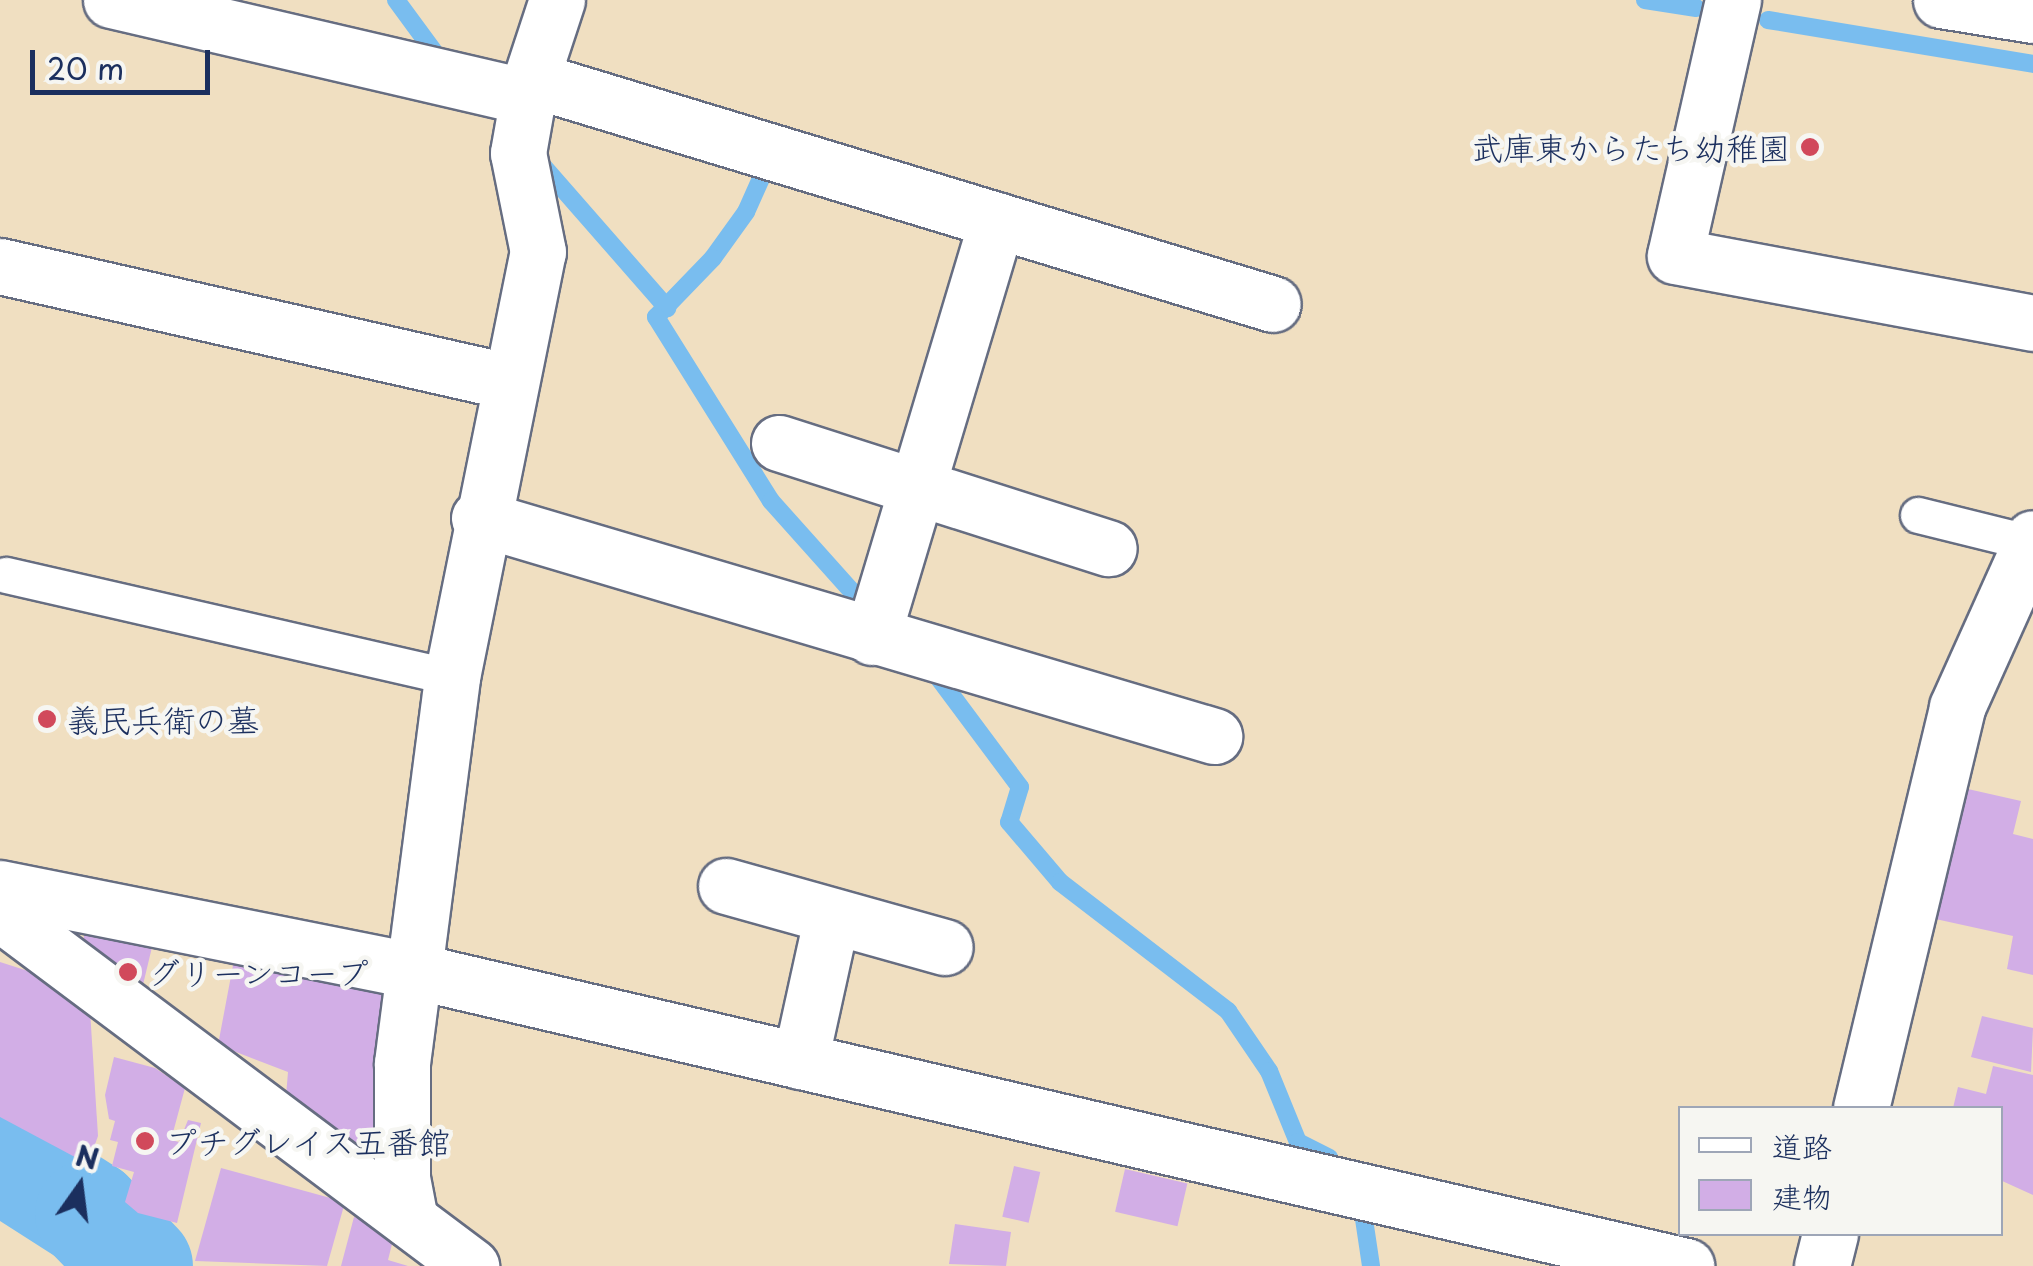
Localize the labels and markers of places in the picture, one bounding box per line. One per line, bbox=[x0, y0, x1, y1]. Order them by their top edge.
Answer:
place label: 武庫東からたち幼稚園 bbox=[1470, 128, 1790, 166]
marker: 武庫東からたち幼稚園 bbox=[1799, 136, 1821, 158]
place label: 義民兵衛の墓 bbox=[67, 700, 259, 738]
marker: 義民兵衛の墓 bbox=[36, 708, 58, 730]
place label: グリーンコープ bbox=[148, 953, 372, 991]
marker: グリーンコープ bbox=[117, 961, 139, 983]
place label: プチグレイス五番館 bbox=[165, 1122, 453, 1160]
marker: プチグレイス五番館 bbox=[134, 1130, 156, 1152]

